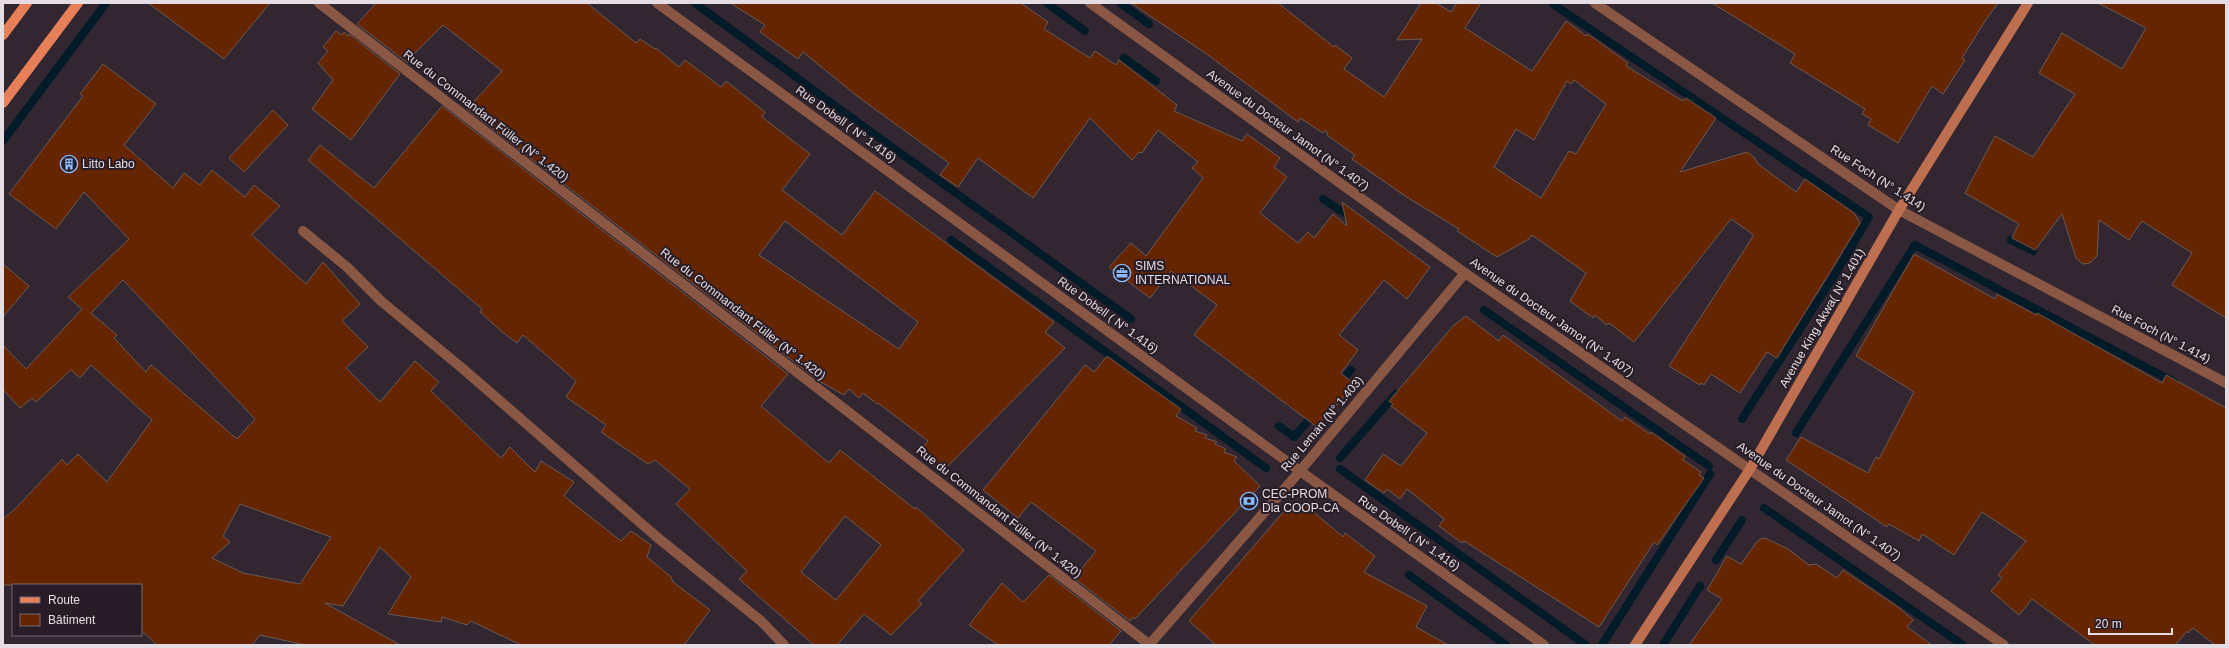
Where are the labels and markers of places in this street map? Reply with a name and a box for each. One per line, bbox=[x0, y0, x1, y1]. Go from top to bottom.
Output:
building icon: Litto Labo bbox=[59, 154, 79, 174]
place label: Litto Labo bbox=[82, 157, 135, 171]
place label: SIMS INTERNATIONAL bbox=[1135, 259, 1230, 287]
office icon: SIMS INTERNATIONAL bbox=[1112, 263, 1132, 283]
place label: CEC-PROM Dla COOP-CA bbox=[1262, 487, 1339, 515]
bank icon: CEC-PROM Dla COOP-CA bbox=[1239, 491, 1259, 511]

